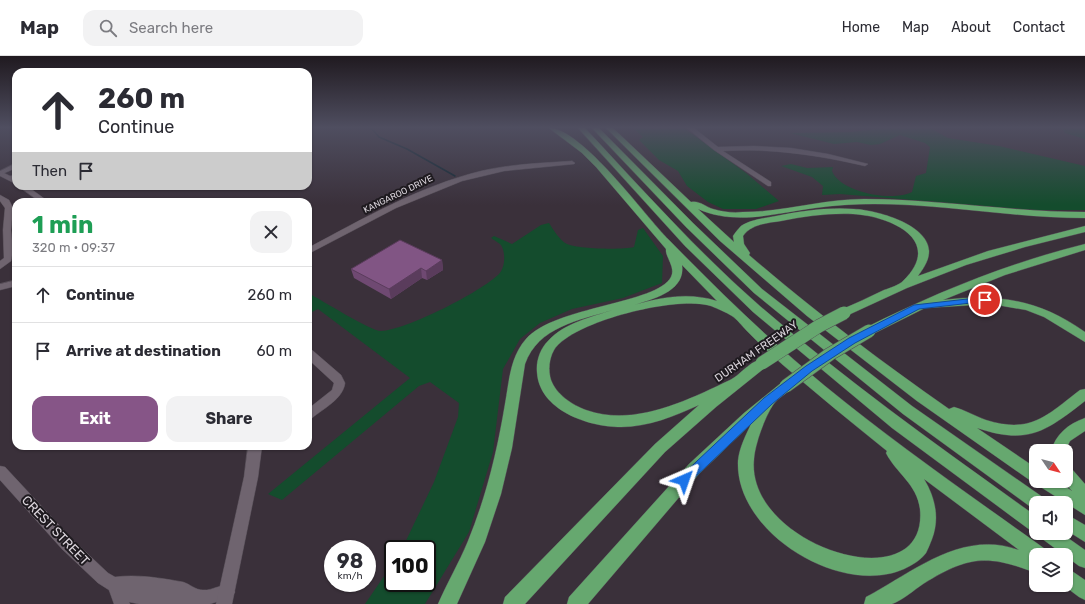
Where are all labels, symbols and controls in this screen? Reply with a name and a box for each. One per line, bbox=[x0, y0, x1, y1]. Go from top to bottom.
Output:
search box bbox=[83, 10, 363, 46]
text: Map bbox=[20, 16, 59, 39]
icon: search bbox=[97, 17, 119, 39]
text: Search here bbox=[129, 19, 213, 37]
text: Home bbox=[842, 19, 880, 36]
text: Map bbox=[902, 19, 929, 36]
text: About bbox=[951, 19, 991, 36]
text: Contact bbox=[1013, 19, 1065, 36]
text: 260 m bbox=[98, 82, 185, 115]
icon: ahead bbox=[32, 84, 84, 136]
text: Continue bbox=[98, 116, 174, 138]
icon: arrive bbox=[75, 160, 97, 182]
text: Then bbox=[32, 162, 67, 180]
street label: KANGAROO DRIVE bbox=[362, 173, 434, 215]
text: 1 min bbox=[32, 211, 93, 239]
button: close bbox=[250, 211, 292, 253]
text: 320 m · 09:37 bbox=[32, 240, 115, 255]
pin bbox=[968, 283, 1002, 317]
icon: ahead bbox=[32, 284, 54, 306]
text: Continue bbox=[66, 286, 135, 304]
text: 260 m bbox=[248, 286, 292, 304]
icon: arrive bbox=[974, 289, 996, 311]
street label: DURHAM FREEWAY bbox=[712, 318, 800, 385]
icon: arrive bbox=[32, 340, 54, 362]
text: Arrive at destination bbox=[66, 342, 221, 360]
text: 60 m bbox=[256, 342, 292, 360]
button: Exit bbox=[32, 396, 158, 442]
button: Share bbox=[166, 396, 292, 442]
north arrow bbox=[1029, 444, 1073, 488]
map controls bbox=[1029, 444, 1073, 592]
position arrow bbox=[663, 459, 705, 501]
street label: CREST STREET bbox=[19, 493, 93, 569]
button: sound bbox=[1029, 496, 1073, 540]
speed limit sign: 100 bbox=[384, 540, 436, 592]
button: layers bbox=[1029, 548, 1073, 592]
text: 98 bbox=[337, 549, 363, 573]
text: km/h bbox=[338, 570, 362, 582]

